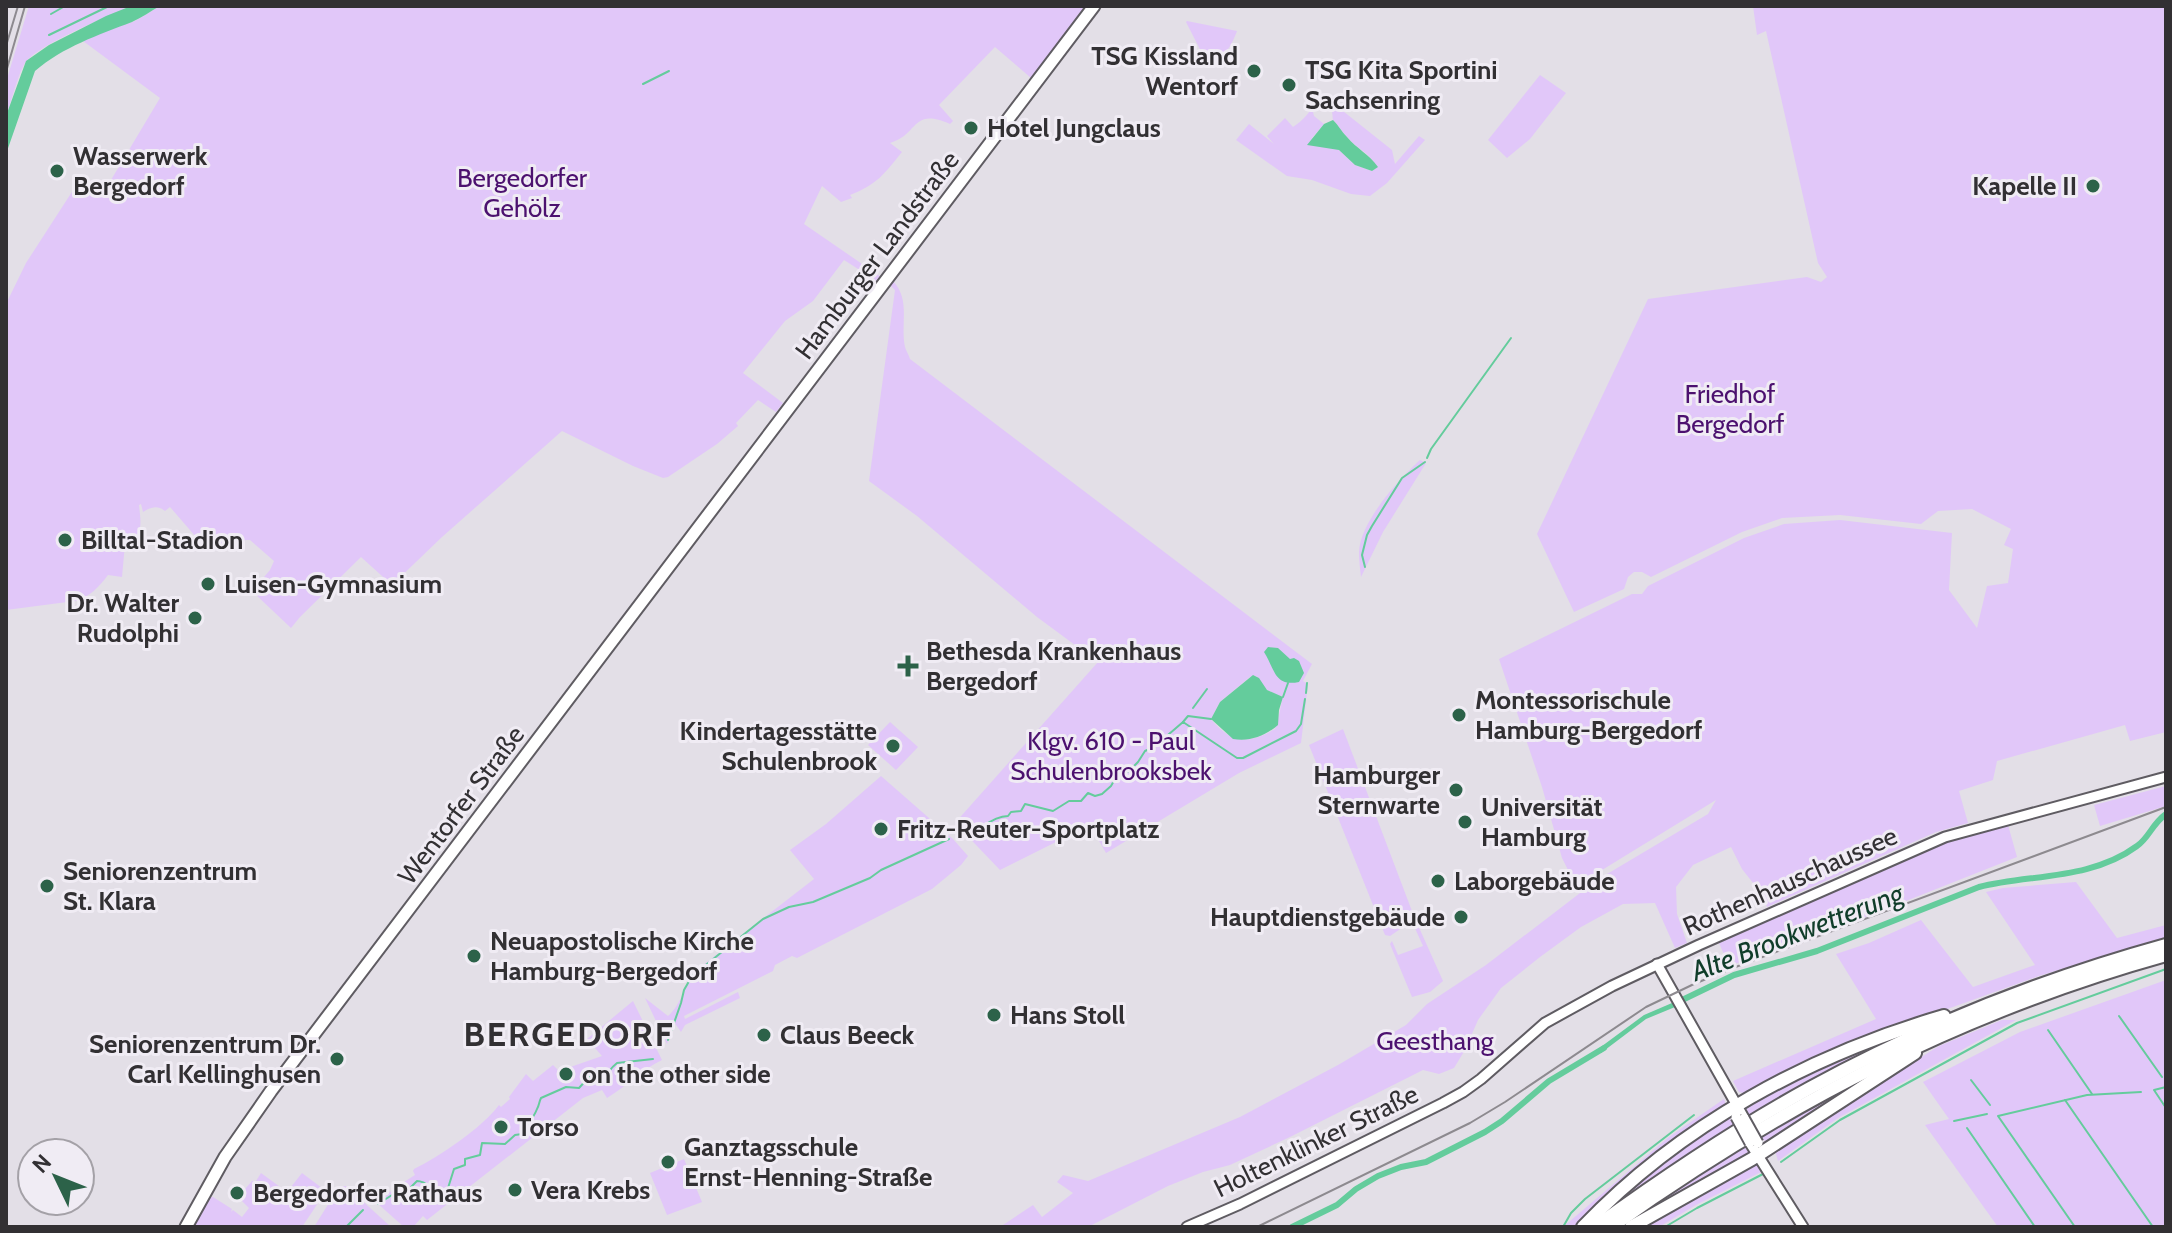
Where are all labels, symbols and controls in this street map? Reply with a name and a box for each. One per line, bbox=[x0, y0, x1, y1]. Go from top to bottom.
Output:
place label: TSG Kissland Wentorf bbox=[1091, 40, 1238, 102]
place label: TSG Kita Sportini Sachsenring bbox=[1305, 54, 1498, 116]
marker: TSG Kissland Wentorf bbox=[1245, 62, 1263, 80]
marker: TSG Kita Sportini Sachsenring bbox=[1280, 76, 1298, 94]
place label: Hotel Jungclaus bbox=[987, 112, 1161, 144]
marker: Hotel Jungclaus bbox=[962, 119, 980, 137]
place label: Wasserwerk Bergedorf bbox=[73, 140, 208, 202]
street label: Hamburger Landstraße bbox=[788, 145, 966, 365]
marker: Wasserwerk Bergedorf bbox=[48, 162, 66, 180]
park label: Bergedorfer Gehölz bbox=[457, 162, 588, 224]
place label: Kapelle II bbox=[1972, 170, 2077, 202]
marker: Kapelle II bbox=[2084, 177, 2102, 195]
park label: Friedhof Bergedorf bbox=[1676, 378, 1785, 440]
place label: Billtal-Stadion bbox=[81, 524, 243, 556]
marker: Billtal-Stadion bbox=[56, 531, 74, 549]
place label: Luisen-Gymnasium bbox=[224, 568, 442, 600]
marker: Luisen-Gymnasium bbox=[199, 575, 217, 593]
place label: Dr. Walter Rudolphi bbox=[66, 587, 179, 649]
marker: Dr. Walter Rudolphi bbox=[186, 609, 204, 627]
place label: Bethesda Krankenhaus Bergedorf bbox=[926, 635, 1181, 697]
marker: Bethesda Krankenhaus Bergedorf bbox=[897, 655, 919, 677]
place label: Montessorischule Hamburg-Bergedorf bbox=[1475, 684, 1703, 746]
marker: Montessorischule Hamburg-Bergedorf bbox=[1450, 706, 1468, 724]
place label: Kindertagesstätte Schulenbrook bbox=[679, 715, 877, 777]
street label: Wentorfer Straße bbox=[391, 719, 531, 891]
park label: Klgv. 610 - Paul Schulenbrooksbek bbox=[1010, 725, 1212, 787]
marker: Kindertagesstätte Schulenbrook bbox=[884, 737, 902, 755]
place label: Hamburger Sternwarte bbox=[1313, 759, 1440, 821]
marker: Hamburger Sternwarte bbox=[1447, 781, 1465, 799]
place label: Universität Hamburg bbox=[1481, 791, 1602, 853]
place label: Fritz-Reuter-Sportplatz bbox=[897, 813, 1159, 845]
marker: Universität Hamburg bbox=[1456, 813, 1474, 831]
street label: Rothenhauschaussee bbox=[1678, 819, 1902, 943]
marker: Fritz-Reuter-Sportplatz bbox=[872, 820, 890, 838]
place label: Seniorenzentrum St. Klara bbox=[63, 855, 257, 917]
place label: Laborgebäude bbox=[1454, 865, 1615, 897]
marker: Laborgebäude bbox=[1429, 872, 1447, 890]
water label: Alte Brookwetterung bbox=[1684, 875, 1909, 989]
marker: Seniorenzentrum St. Klara bbox=[38, 877, 56, 895]
place label: Hauptdienstgebäude bbox=[1210, 901, 1445, 933]
marker: Hauptdienstgebäude bbox=[1452, 908, 1470, 926]
place label: Neuapostolische Kirche Hamburg-Bergedorf bbox=[490, 925, 754, 987]
marker: Neuapostolische Kirche Hamburg-Bergedorf bbox=[465, 947, 483, 965]
place label: Hans Stoll bbox=[1010, 999, 1125, 1031]
marker: Hans Stoll bbox=[985, 1006, 1003, 1024]
district label: BERGEDORF bbox=[463, 1013, 675, 1055]
place label: Claus Beeck bbox=[780, 1019, 915, 1051]
park label: Geesthang bbox=[1376, 1025, 1495, 1057]
marker: Claus Beeck bbox=[755, 1026, 773, 1044]
place label: Seniorenzentrum Dr. Carl Kellinghusen bbox=[89, 1028, 321, 1090]
marker: Seniorenzentrum Dr. Carl Kellinghusen bbox=[328, 1050, 346, 1068]
place label: on the other side bbox=[582, 1058, 771, 1090]
marker: on the other side bbox=[557, 1065, 575, 1083]
street label: Holtenklinker Straße bbox=[1209, 1078, 1423, 1204]
place label: Torso bbox=[517, 1111, 579, 1143]
marker: Torso bbox=[492, 1118, 510, 1136]
place label: Ganztagsschule Ernst-Henning-Straße bbox=[684, 1131, 932, 1193]
north arrow bbox=[16, 1137, 96, 1217]
text: N bbox=[27, 1149, 57, 1179]
marker: Ganztagsschule Ernst-Henning-Straße bbox=[659, 1153, 677, 1171]
place label: Vera Krebs bbox=[531, 1174, 650, 1206]
place label: Bergedorfer Rathaus bbox=[253, 1177, 483, 1209]
marker: Vera Krebs bbox=[506, 1181, 524, 1199]
marker: Bergedorfer Rathaus bbox=[228, 1184, 246, 1202]

